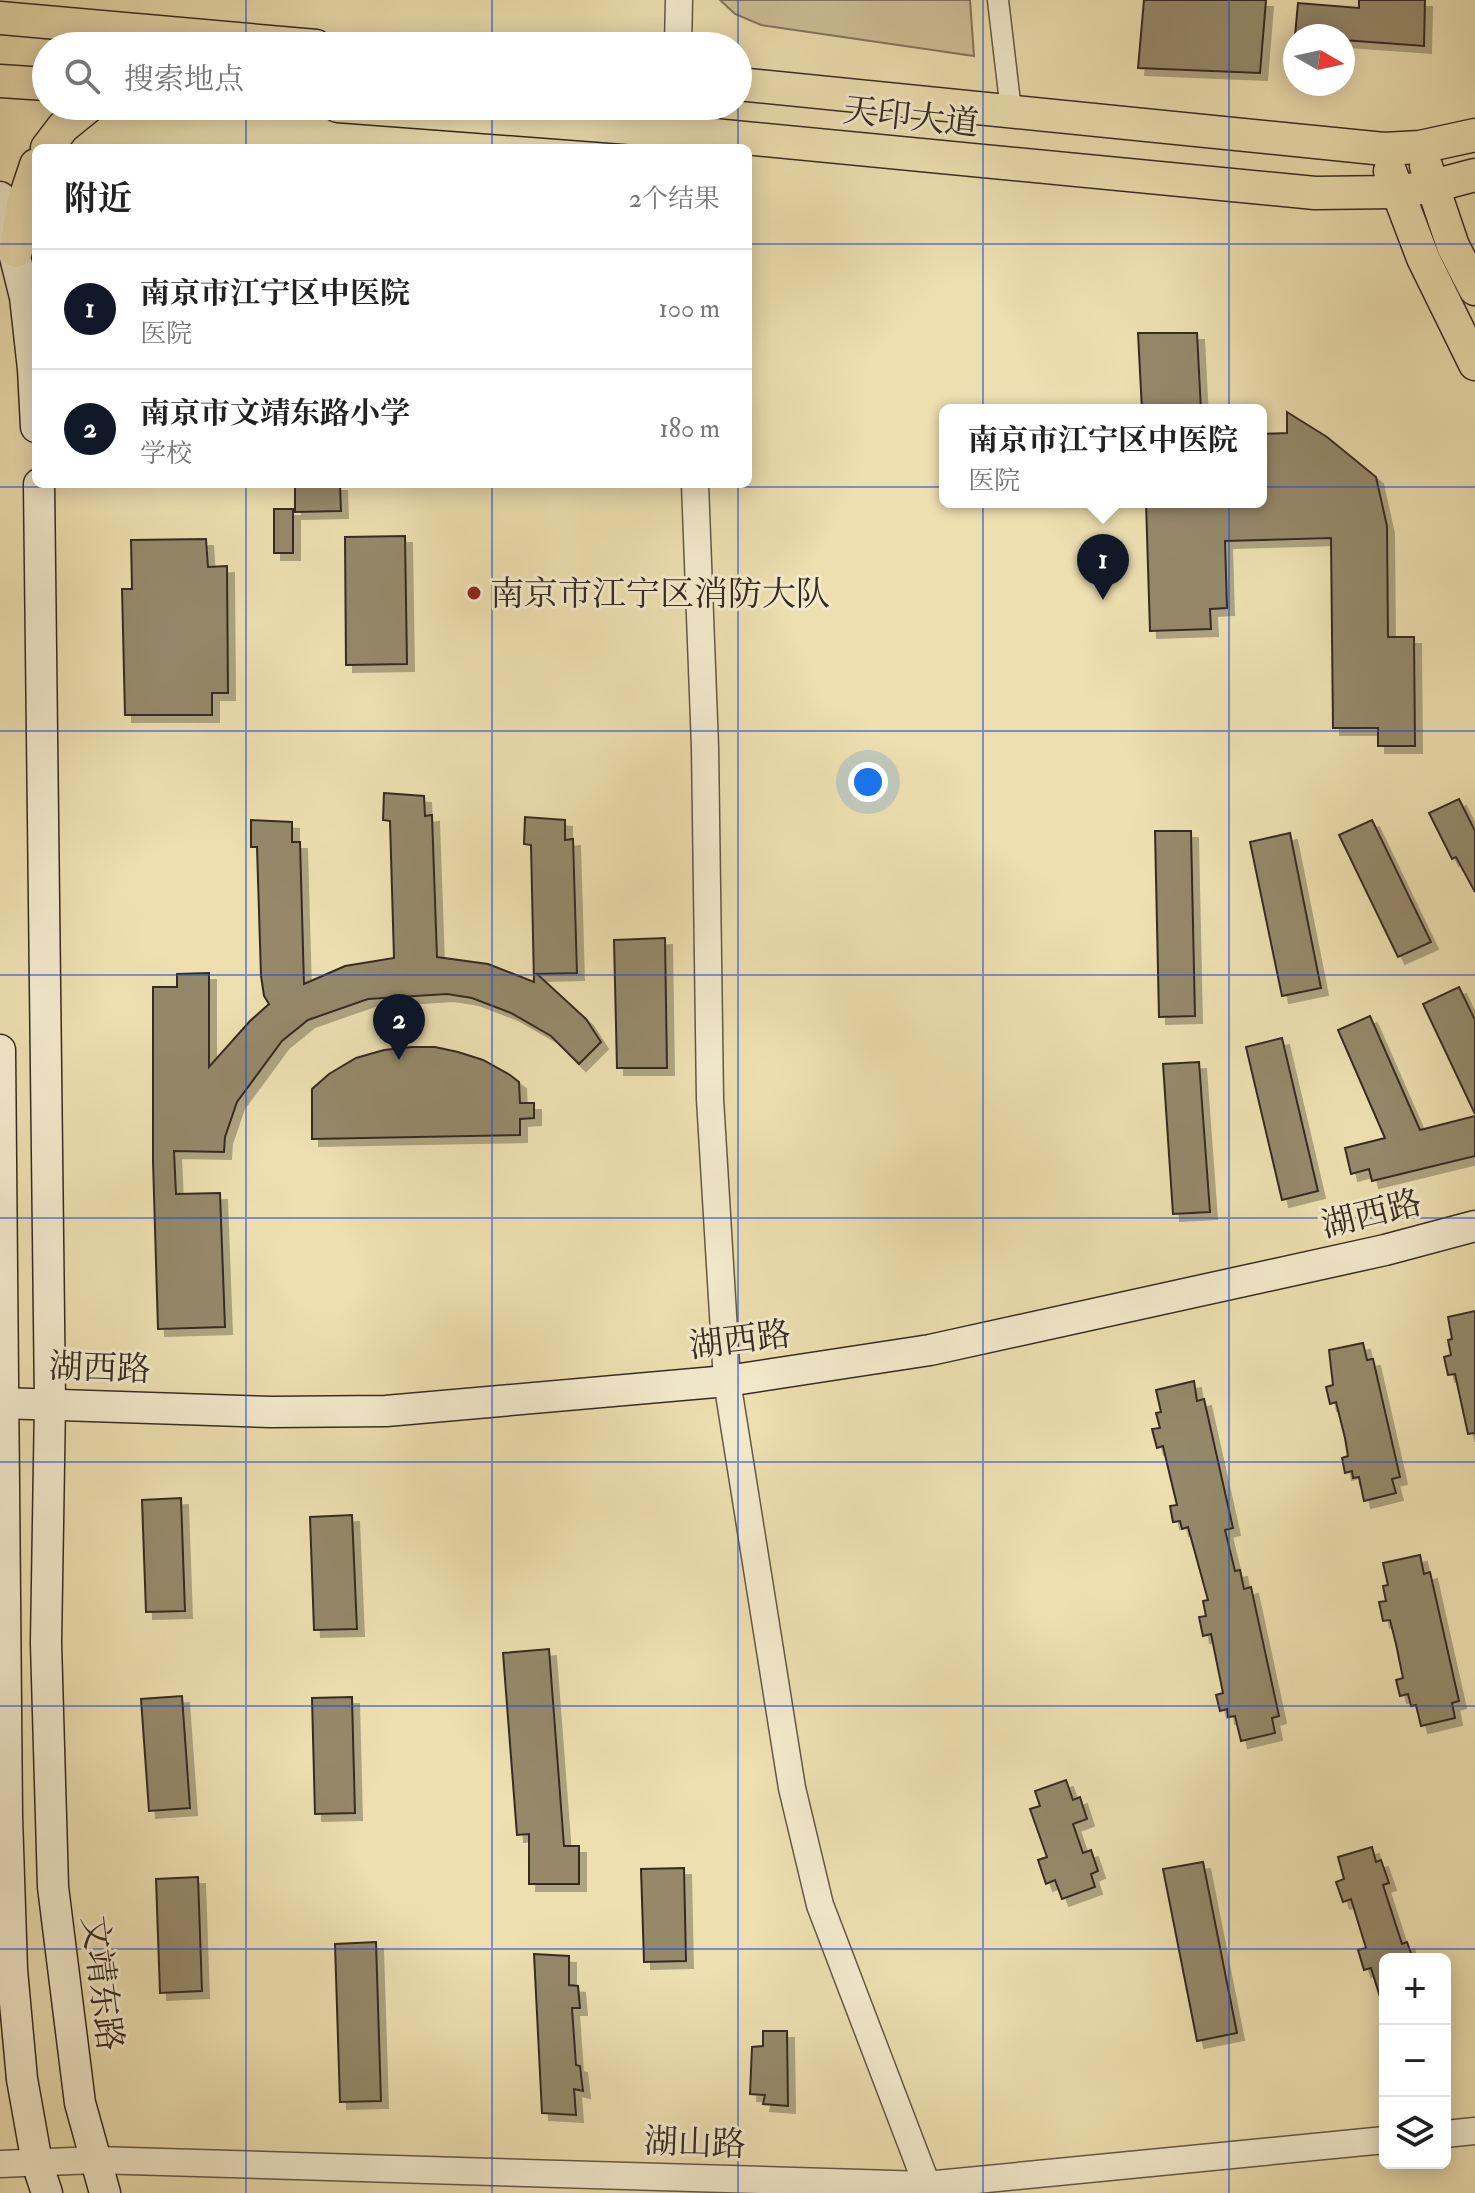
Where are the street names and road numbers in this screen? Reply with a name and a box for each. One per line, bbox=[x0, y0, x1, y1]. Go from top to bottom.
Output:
street label: 天印大道 bbox=[841, 89, 981, 146]
street label: 湖西路 bbox=[1317, 1181, 1426, 1248]
street label: 湖西路 bbox=[687, 1313, 793, 1368]
street label: 湖西路 bbox=[48, 1345, 152, 1392]
street label: 文靖东路 bbox=[72, 1913, 131, 2053]
street label: 湖山路 bbox=[643, 2120, 747, 2167]

